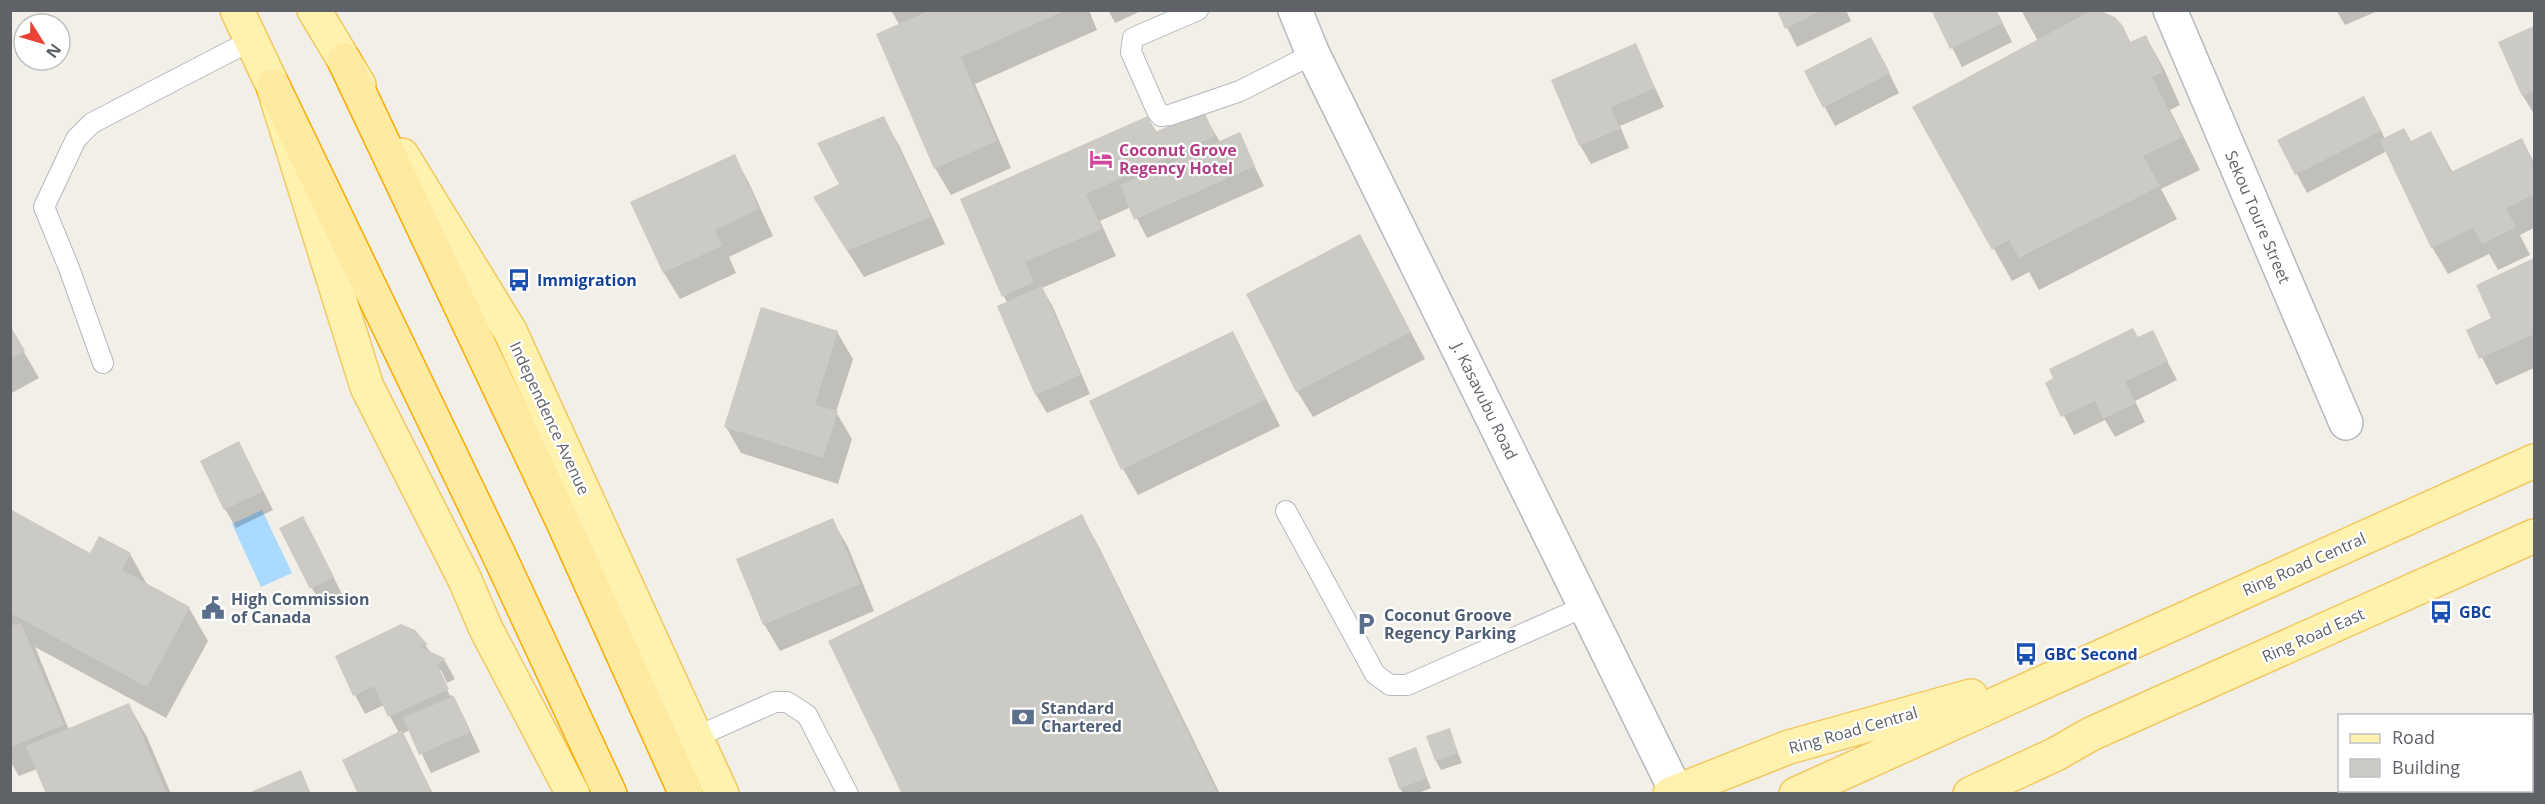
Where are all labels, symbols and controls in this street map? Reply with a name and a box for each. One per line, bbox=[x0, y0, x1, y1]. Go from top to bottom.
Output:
north arrow bbox=[12, 12, 72, 72]
text: N bbox=[41, 39, 67, 63]
place label: Coconut Grove Regency Hotel bbox=[1119, 139, 1237, 179]
hotel icon: Coconut Grove Regency Hotel bbox=[1088, 146, 1114, 172]
street label: Sekou Toure Street bbox=[2220, 147, 2296, 287]
bus stop icon: Immigration bbox=[506, 267, 532, 293]
place label: Immigration bbox=[537, 269, 637, 291]
street label: J. Kasavubu Road bbox=[1446, 337, 1523, 463]
street label: Independence Avenue bbox=[505, 338, 595, 498]
street label: Ring Road Central bbox=[2239, 527, 2369, 601]
place label: High Commission of Canada bbox=[231, 588, 369, 628]
public building icon: High Commission of Canada bbox=[200, 595, 226, 621]
bus stop icon: GBC bbox=[2428, 599, 2454, 625]
place label: GBC bbox=[2459, 601, 2492, 623]
street label: Ring Road East bbox=[2258, 602, 2368, 667]
place label: Coconut Groove Regency Parking bbox=[1384, 604, 1516, 644]
parking icon: Coconut Groove Regency Parking bbox=[1353, 611, 1379, 637]
bus stop icon: GBC Second bbox=[2013, 641, 2039, 667]
place label: GBC Second bbox=[2044, 643, 2138, 665]
place label: Standard Chartered bbox=[1041, 697, 1122, 737]
street label: Ring Road Central bbox=[1786, 701, 1920, 759]
bank icon: Standard Chartered bbox=[1010, 704, 1036, 730]
legend bbox=[2338, 714, 2533, 792]
text: Road bbox=[2392, 725, 2435, 749]
text: Building bbox=[2392, 755, 2460, 779]

